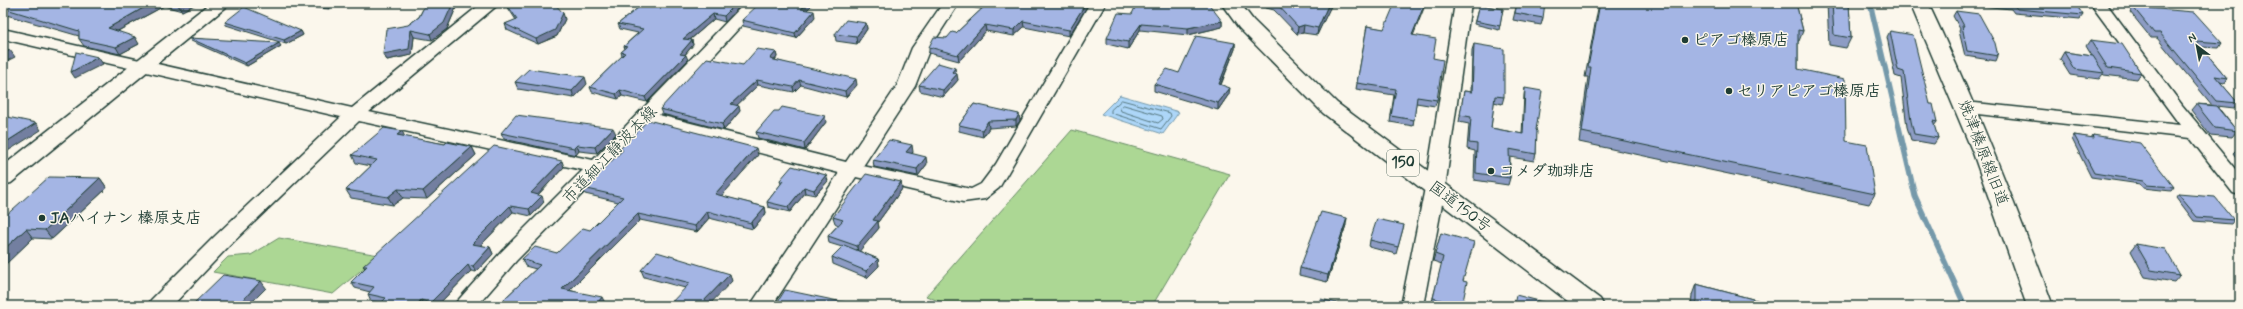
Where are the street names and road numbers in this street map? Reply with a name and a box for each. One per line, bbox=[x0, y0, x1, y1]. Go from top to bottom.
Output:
street label: 焼津榛原線旧道 bbox=[1953, 97, 2013, 209]
street label: 市道細江静波本線 bbox=[558, 102, 662, 208]
road number: 150 bbox=[1387, 150, 1419, 176]
street label: 国道150号 bbox=[1424, 177, 1496, 237]

